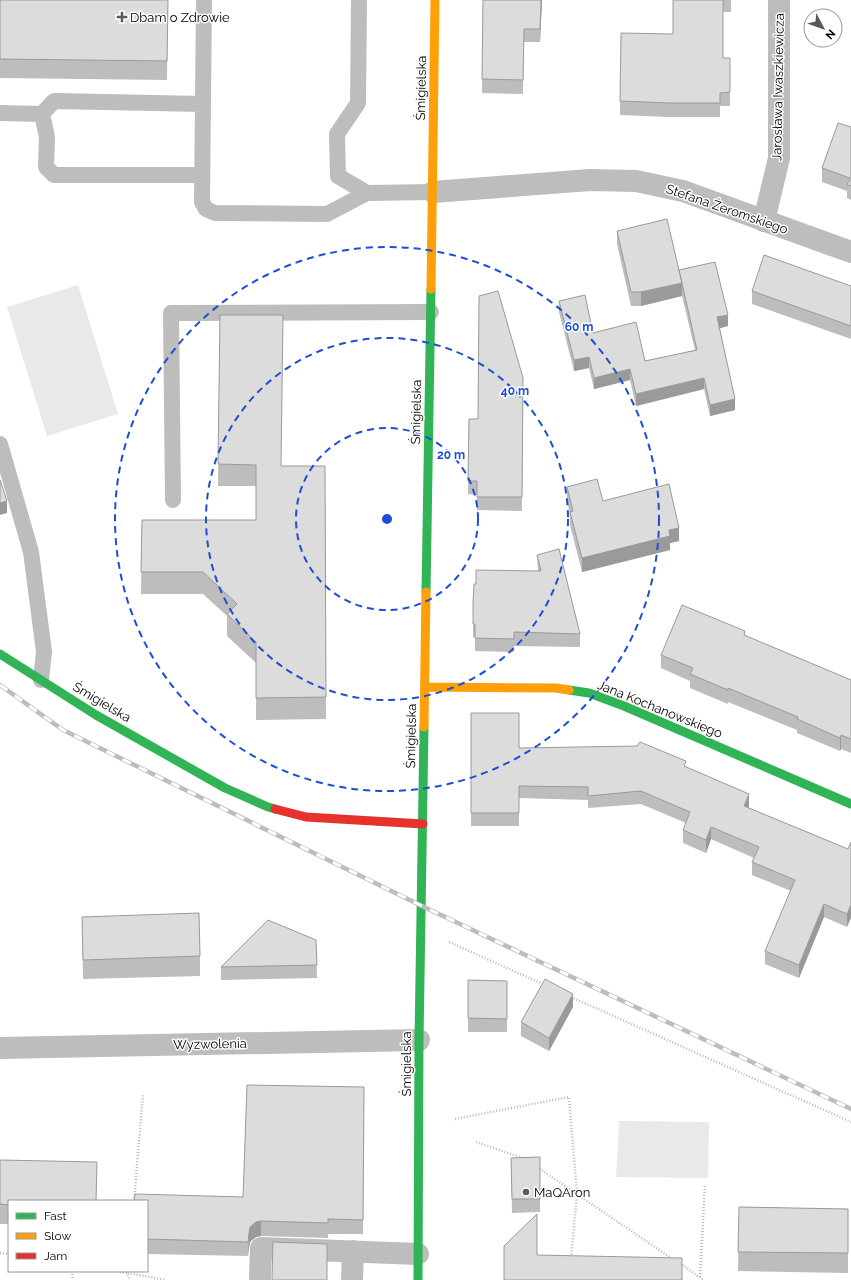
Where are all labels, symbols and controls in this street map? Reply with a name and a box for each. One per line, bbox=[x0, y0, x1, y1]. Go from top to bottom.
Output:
north arrow bbox=[803, 8, 843, 48]
place label: Dbam o Zdrowie bbox=[130, 10, 230, 25]
marker: Dbam o Zdrowie bbox=[117, 12, 127, 22]
street label: Jarosława Iwaszkiewicza bbox=[769, 13, 787, 161]
text: N bbox=[823, 27, 838, 42]
street label: Śmigielska bbox=[412, 55, 429, 121]
street label: Stefana Żeromskiego bbox=[664, 180, 790, 237]
text: 60 m bbox=[565, 320, 593, 334]
street label: Śmigielska bbox=[407, 379, 424, 445]
text: 40 m bbox=[501, 384, 529, 398]
text: 20 m bbox=[437, 448, 465, 462]
centre of rings bbox=[380, 512, 394, 526]
street label: Jana Kochanowskiego bbox=[595, 677, 725, 741]
street label: Śmigielska bbox=[70, 678, 134, 725]
street label: Śmigielska bbox=[402, 703, 419, 769]
street label: Śmigielska bbox=[398, 1032, 414, 1096]
street label: Wyzwolenia bbox=[173, 1036, 247, 1052]
place label: MaQAron bbox=[534, 1185, 590, 1200]
marker: MaQAron bbox=[521, 1187, 531, 1197]
legend bbox=[8, 1200, 148, 1272]
text: Fast bbox=[44, 1209, 67, 1223]
text: Slow bbox=[44, 1229, 71, 1243]
text: Jam bbox=[44, 1249, 67, 1263]

